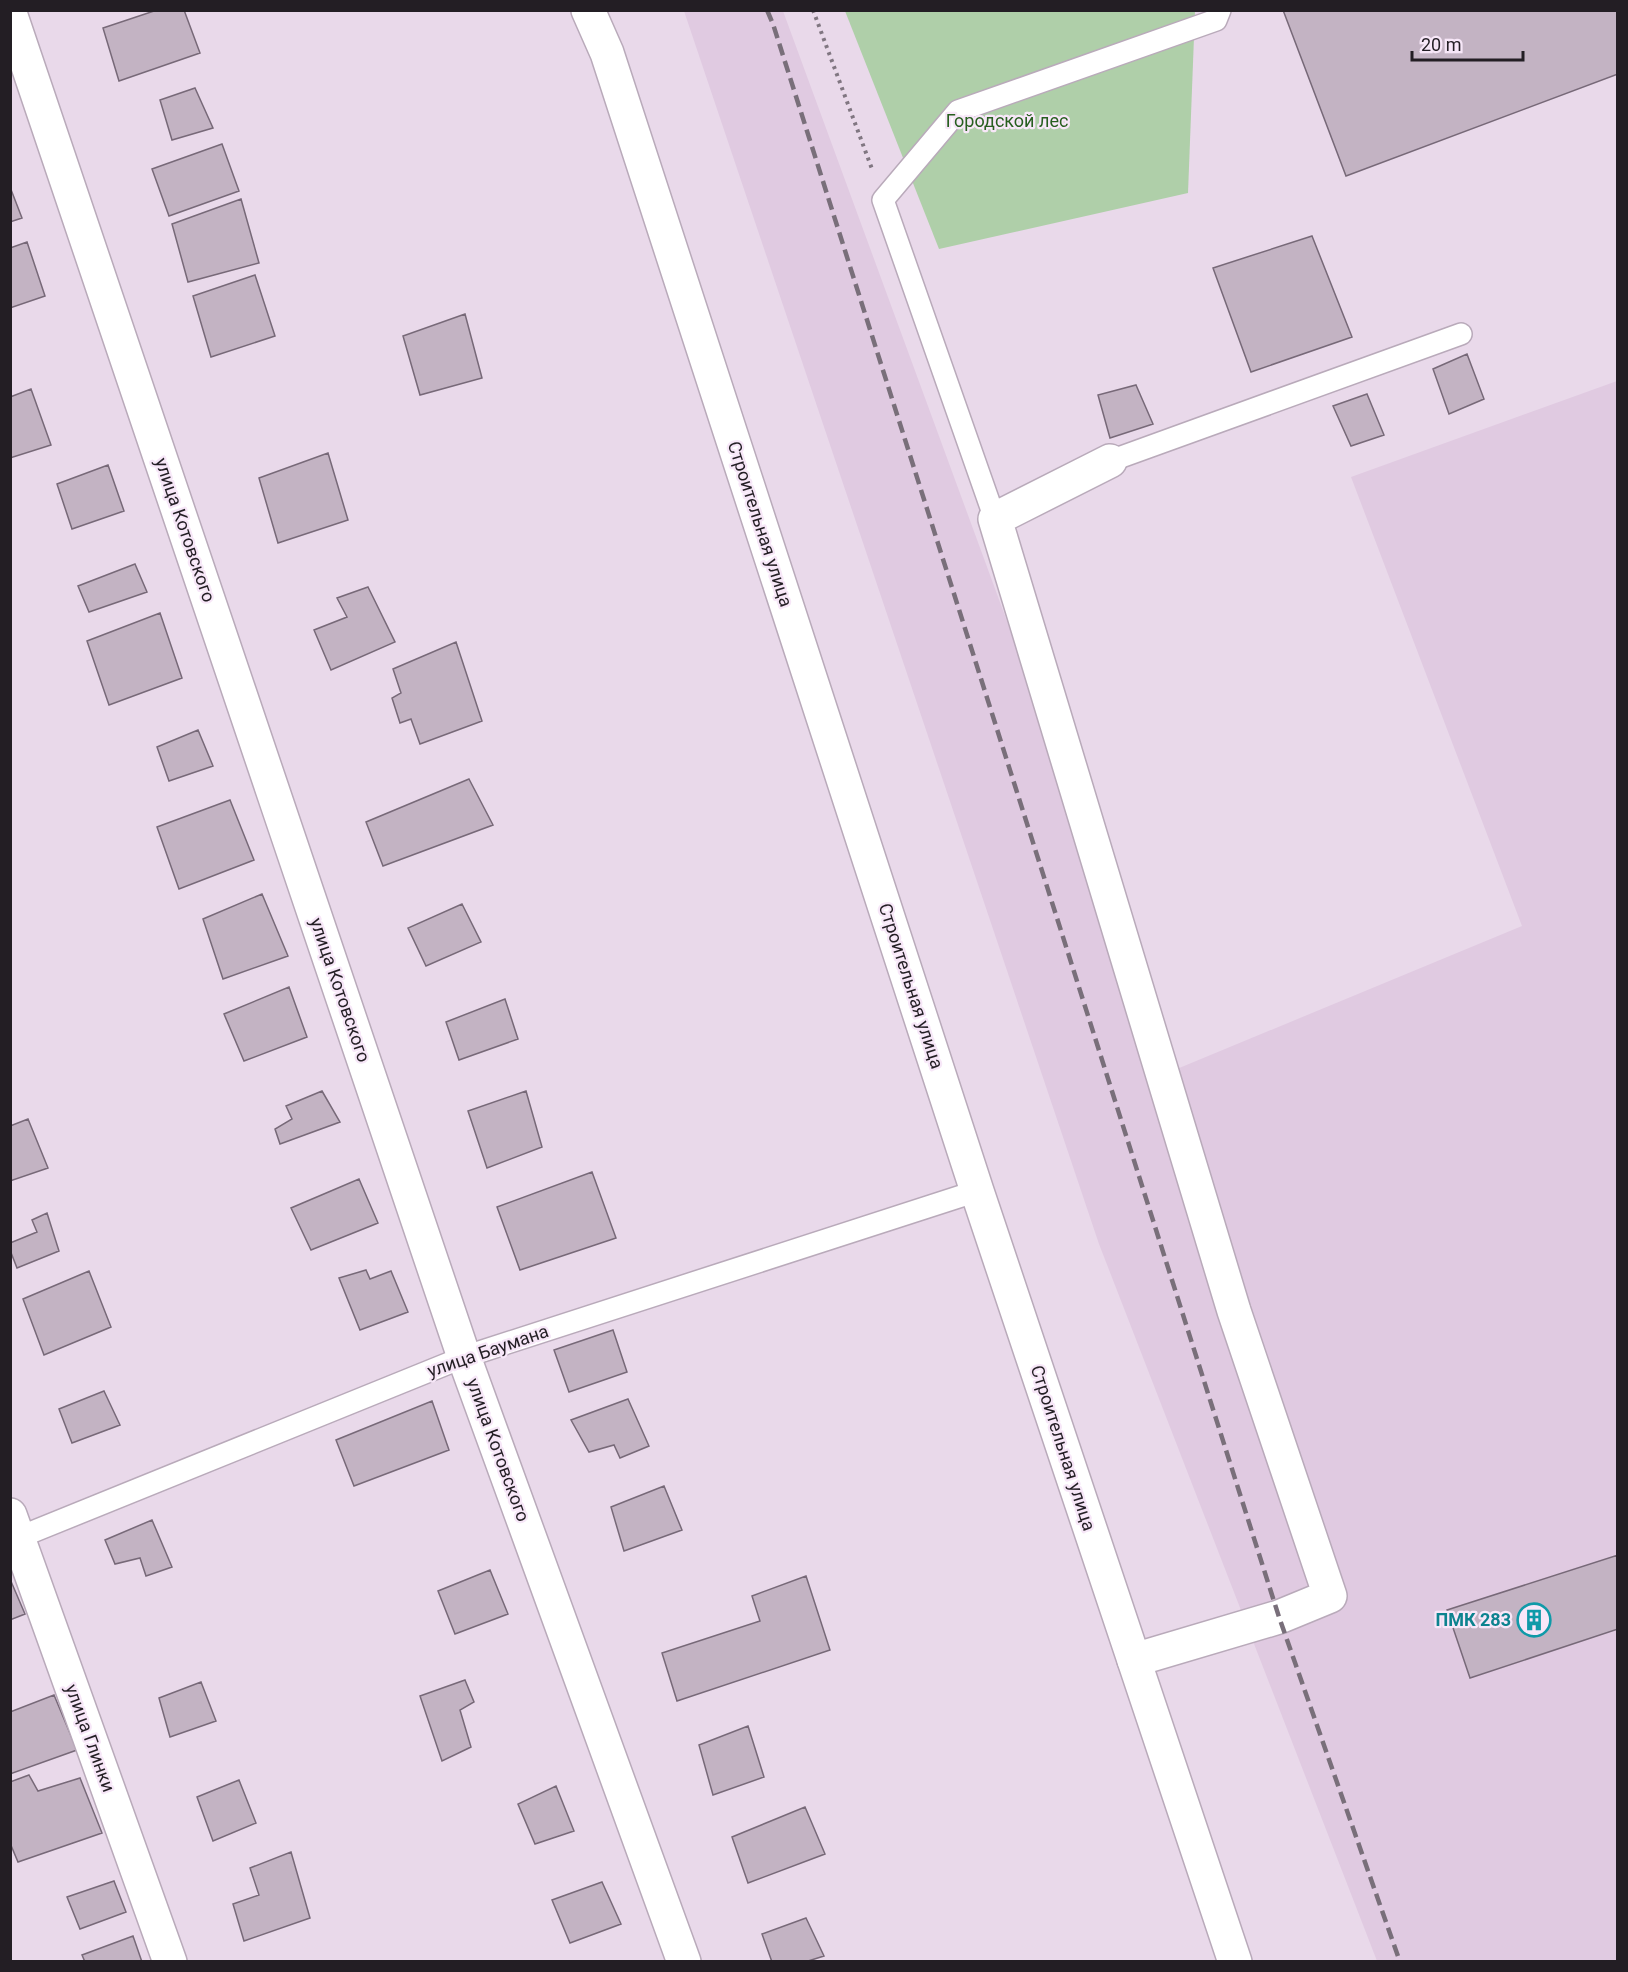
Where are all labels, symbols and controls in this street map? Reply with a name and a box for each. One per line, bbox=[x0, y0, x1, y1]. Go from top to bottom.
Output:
scale bar bbox=[1412, 24, 1523, 62]
text: 20 m bbox=[1421, 34, 1461, 55]
park label: Городской лес bbox=[946, 110, 1068, 131]
street label: Строительная улица bbox=[724, 438, 797, 609]
street label: улица Котовского bbox=[151, 455, 220, 605]
street label: Строительная улица bbox=[875, 900, 948, 1071]
street label: улица Котовского bbox=[306, 915, 375, 1065]
street label: улица Баумана bbox=[425, 1320, 551, 1381]
street label: Строительная улица bbox=[1027, 1362, 1100, 1533]
street label: улица Котовского bbox=[463, 1375, 534, 1524]
building icon: ПМК 283 bbox=[1516, 1602, 1552, 1638]
place label: ПМК 283 bbox=[1435, 1609, 1511, 1630]
street label: улица Глинки bbox=[61, 1681, 120, 1795]

